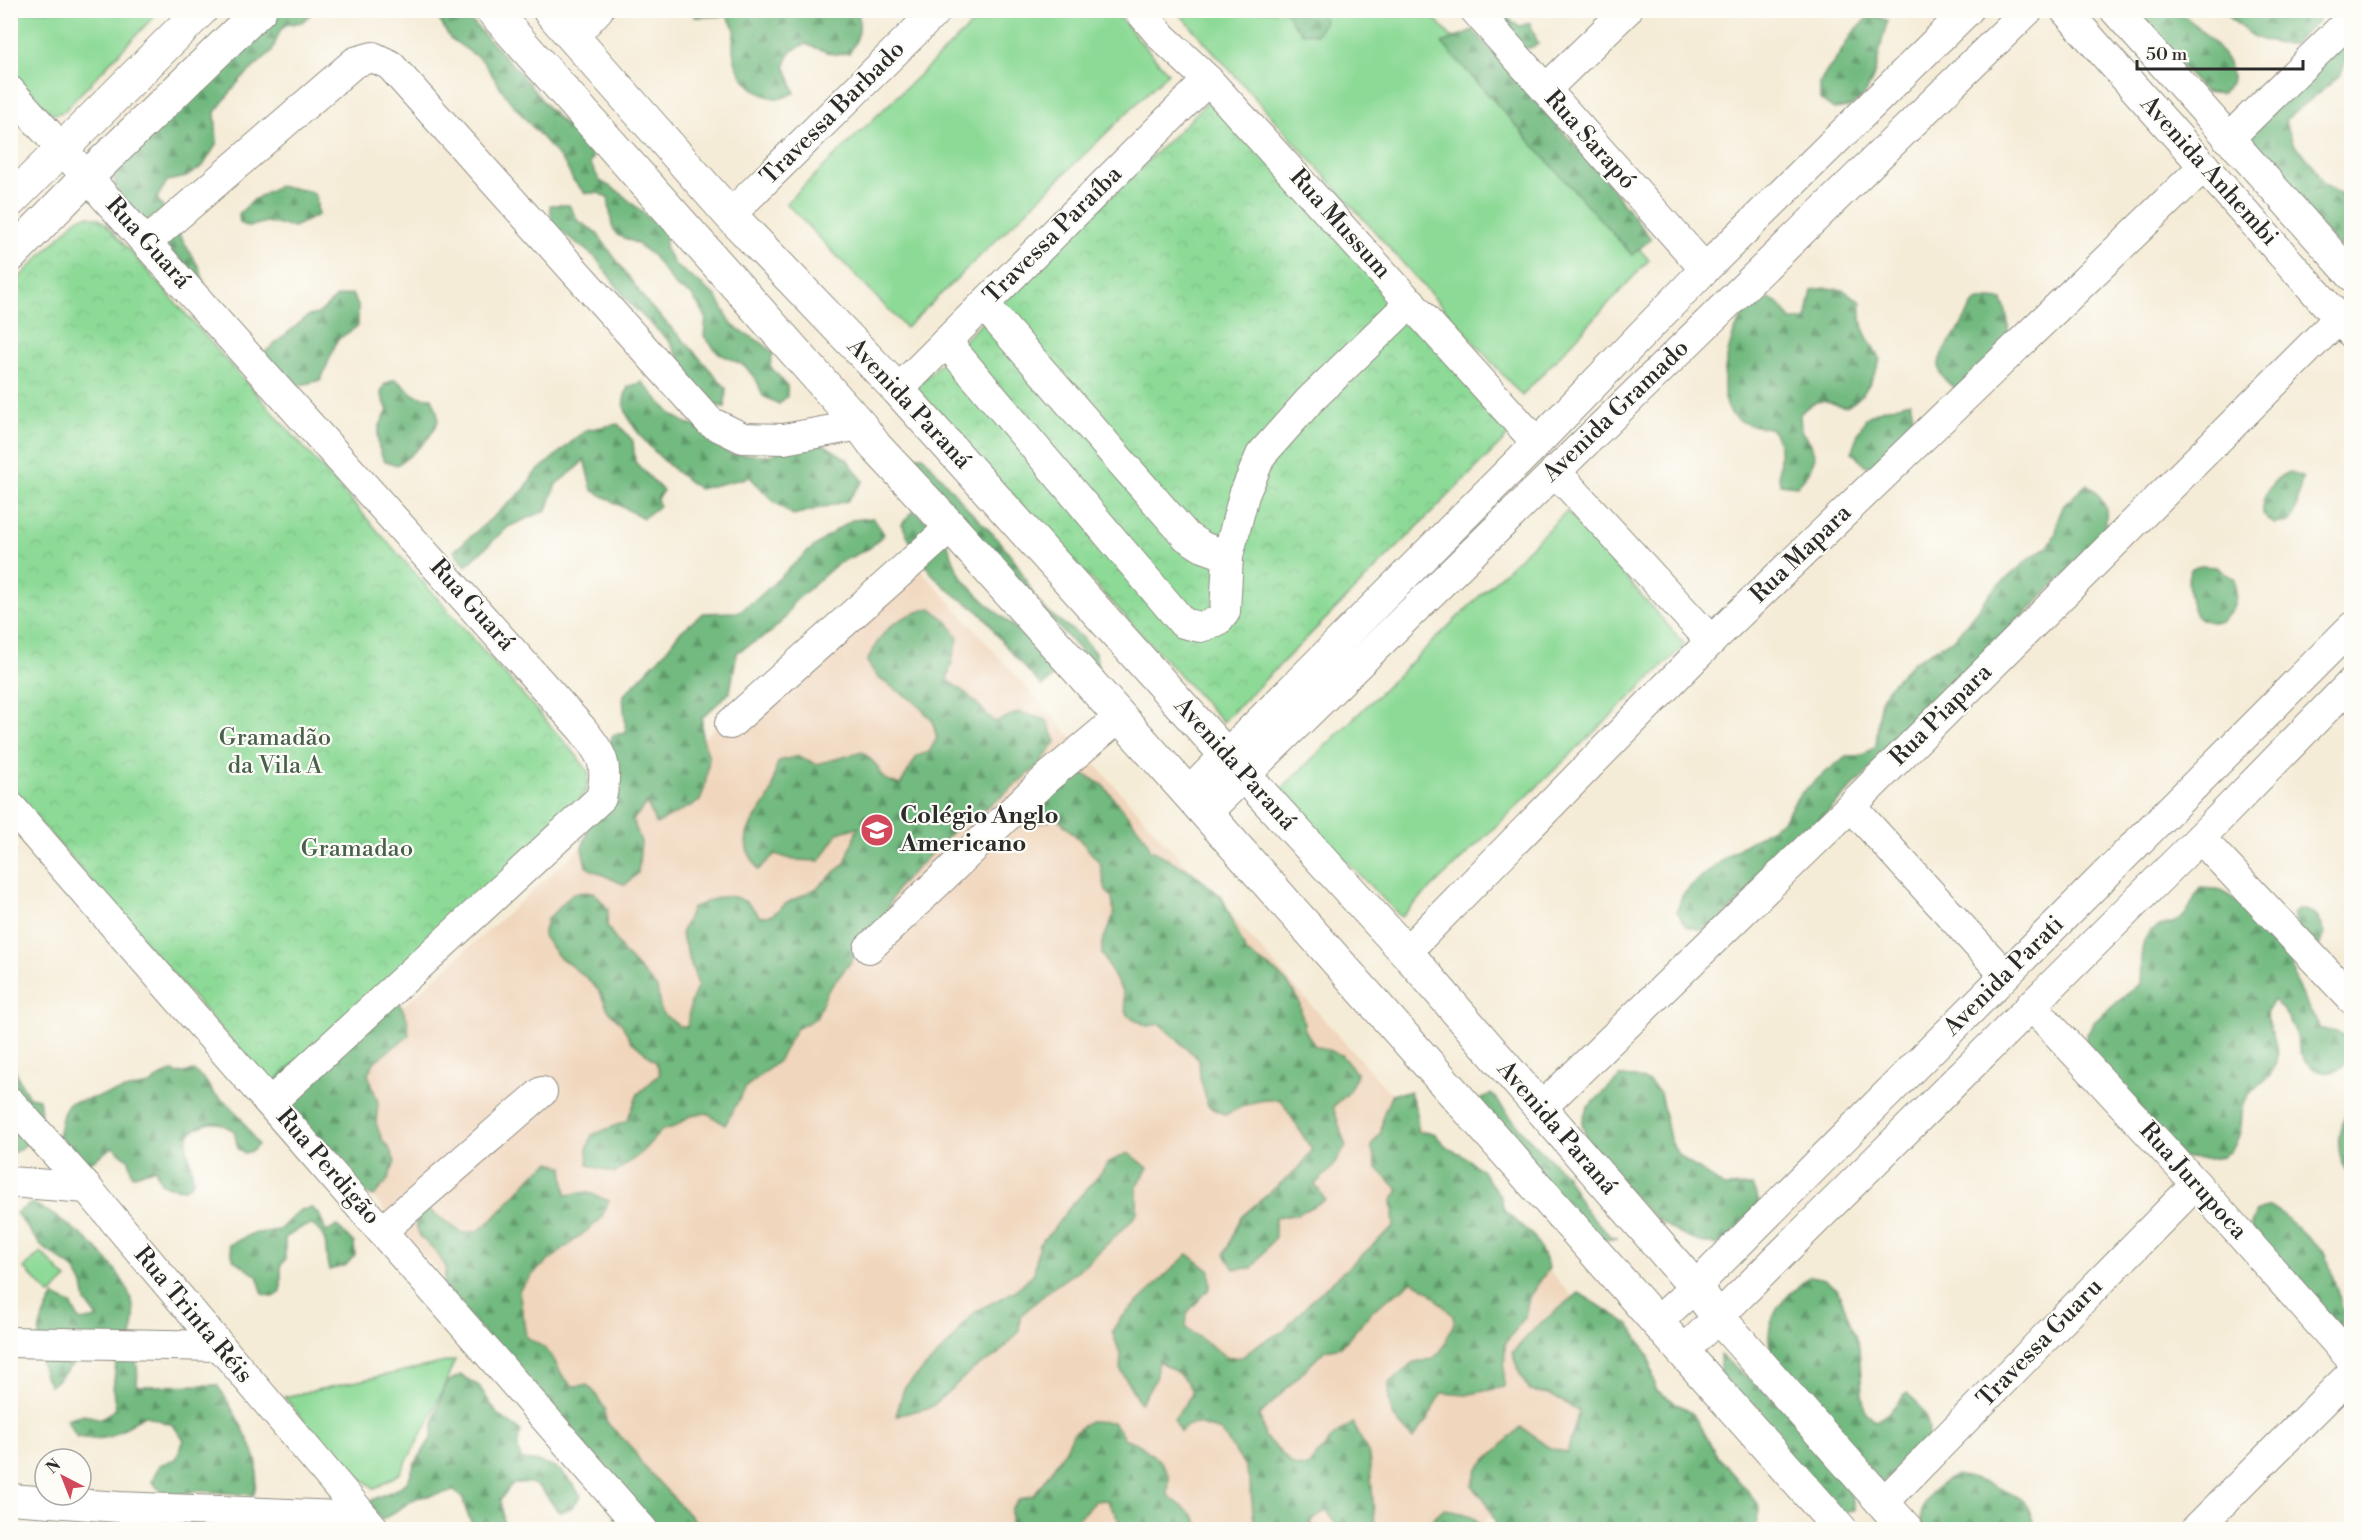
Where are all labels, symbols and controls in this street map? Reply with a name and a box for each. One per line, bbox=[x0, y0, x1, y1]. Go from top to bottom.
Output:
scale bar bbox=[2137, 33, 2304, 71]
street label: Travessa Barbado bbox=[755, 35, 911, 191]
text: 50 m bbox=[2146, 43, 2188, 66]
street label: Rua Sarapó bbox=[1538, 84, 1642, 196]
street label: Avenida Anhembi bbox=[2133, 89, 2284, 252]
street label: Travessa Paraíba bbox=[978, 159, 1129, 310]
street label: Rua Mussum bbox=[1283, 163, 1397, 285]
street label: Rua Guará bbox=[99, 191, 198, 296]
street label: Avenida Paraná bbox=[840, 332, 978, 476]
street label: Avenida Gramado bbox=[1536, 333, 1696, 489]
street label: Rua Mapara bbox=[1744, 498, 1858, 610]
street label: Rua Guará bbox=[423, 553, 522, 658]
street label: Rua Piapara bbox=[1884, 657, 1999, 772]
street label: Avenida Paraná bbox=[1167, 691, 1303, 837]
park label: Gramadão da Vila A bbox=[219, 723, 331, 781]
place label: Colégio Anglo Americano bbox=[899, 801, 1059, 859]
school or university icon: Colégio Anglo Americano bbox=[859, 812, 895, 848]
park label: Gramadao bbox=[301, 834, 413, 864]
street label: Avenida Parati bbox=[1937, 909, 2071, 1043]
street label: Avenida Paraná bbox=[1490, 1054, 1624, 1202]
street label: Rua Perdigão bbox=[269, 1103, 387, 1231]
street label: Rua Jurupoca bbox=[2132, 1116, 2254, 1247]
street label: Rua Trinta Réis bbox=[127, 1241, 259, 1389]
street label: Travessa Guaru bbox=[1971, 1272, 2109, 1414]
north arrow bbox=[33, 1447, 93, 1507]
text: N bbox=[42, 1455, 65, 1478]

